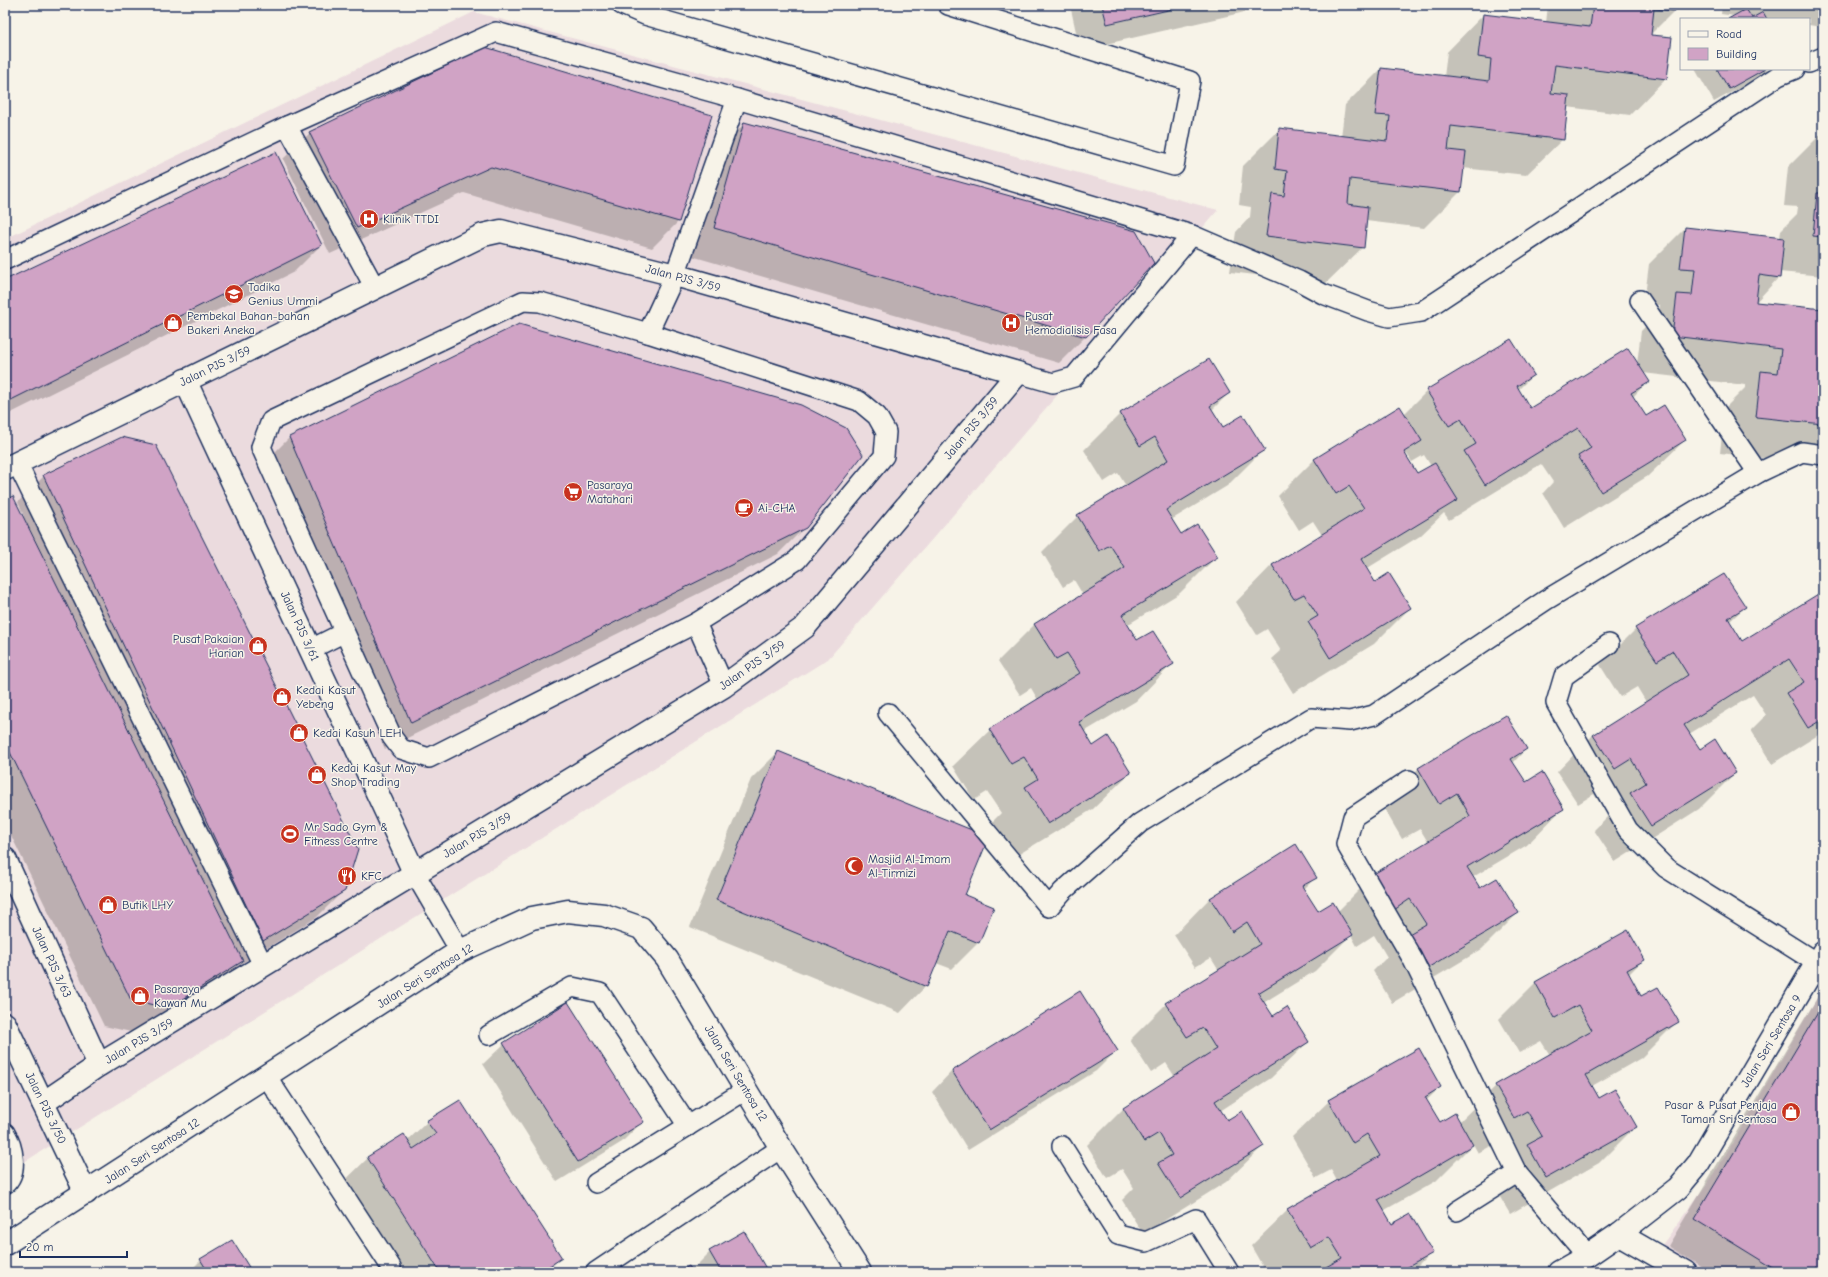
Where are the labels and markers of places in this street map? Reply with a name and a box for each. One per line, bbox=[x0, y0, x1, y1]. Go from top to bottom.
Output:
hospital icon: Klinik TTDI bbox=[358, 208, 380, 230]
place label: Klinik TTDI bbox=[383, 212, 439, 226]
place label: Tadika Genius Ummi bbox=[248, 280, 318, 308]
school or university icon: Tadika Genius Ummi bbox=[223, 283, 245, 305]
place label: Pembekal Bahan-bahan Bakeri Aneka bbox=[187, 309, 310, 337]
place label: Pusat Hemodialisis Fasa bbox=[1025, 309, 1117, 337]
shop icon: Pembekal Bahan-bahan Bakeri Aneka bbox=[162, 312, 184, 334]
hospital icon: Pusat Hemodialisis Fasa bbox=[1000, 312, 1022, 334]
place label: Pasaraya Matahari bbox=[587, 478, 633, 506]
supermarket icon: Pasaraya Matahari bbox=[562, 481, 584, 503]
cafe icon: Ai-CHA bbox=[733, 497, 755, 519]
place label: Ai-CHA bbox=[758, 501, 796, 515]
place label: Pusat Pakaian Harian bbox=[173, 632, 244, 660]
shop icon: Pusat Pakaian Harian bbox=[247, 635, 269, 657]
place label: Kedai Kasut Yebeng bbox=[296, 683, 356, 711]
shop icon: Kedai Kasut Yebeng bbox=[271, 686, 293, 708]
shop icon: Kedai Kasuh LEH bbox=[288, 722, 310, 744]
place label: Kedai Kasuh LEH bbox=[313, 726, 401, 740]
place label: Kedai Kasut May Shop Trading bbox=[331, 761, 417, 789]
shop icon: Kedai Kasut May Shop Trading bbox=[306, 764, 328, 786]
place label: Mr Sado Gym & Fitness Centre bbox=[304, 820, 388, 848]
sports icon: Mr Sado Gym & Fitness Centre bbox=[279, 823, 301, 845]
place label: Masjid Al-Imam Al-Tirmizi bbox=[868, 852, 950, 880]
mosque icon: Masjid Al-Imam Al-Tirmizi bbox=[843, 855, 865, 877]
restaurant icon: KFC bbox=[336, 865, 358, 887]
place label: KFC bbox=[361, 869, 382, 883]
shop icon: Butik LHY bbox=[97, 894, 119, 916]
place label: Butik LHY bbox=[122, 898, 174, 912]
place label: Pasaraya Kawan Mu bbox=[154, 982, 207, 1010]
shop icon: Pasaraya Kawan Mu bbox=[129, 985, 151, 1007]
place label: Pasar & Pusat Penjaja Taman Sri Sentosa bbox=[1665, 1098, 1777, 1126]
shop icon: Pasar & Pusat Penjaja Taman Sri Sentosa bbox=[1780, 1101, 1802, 1123]

